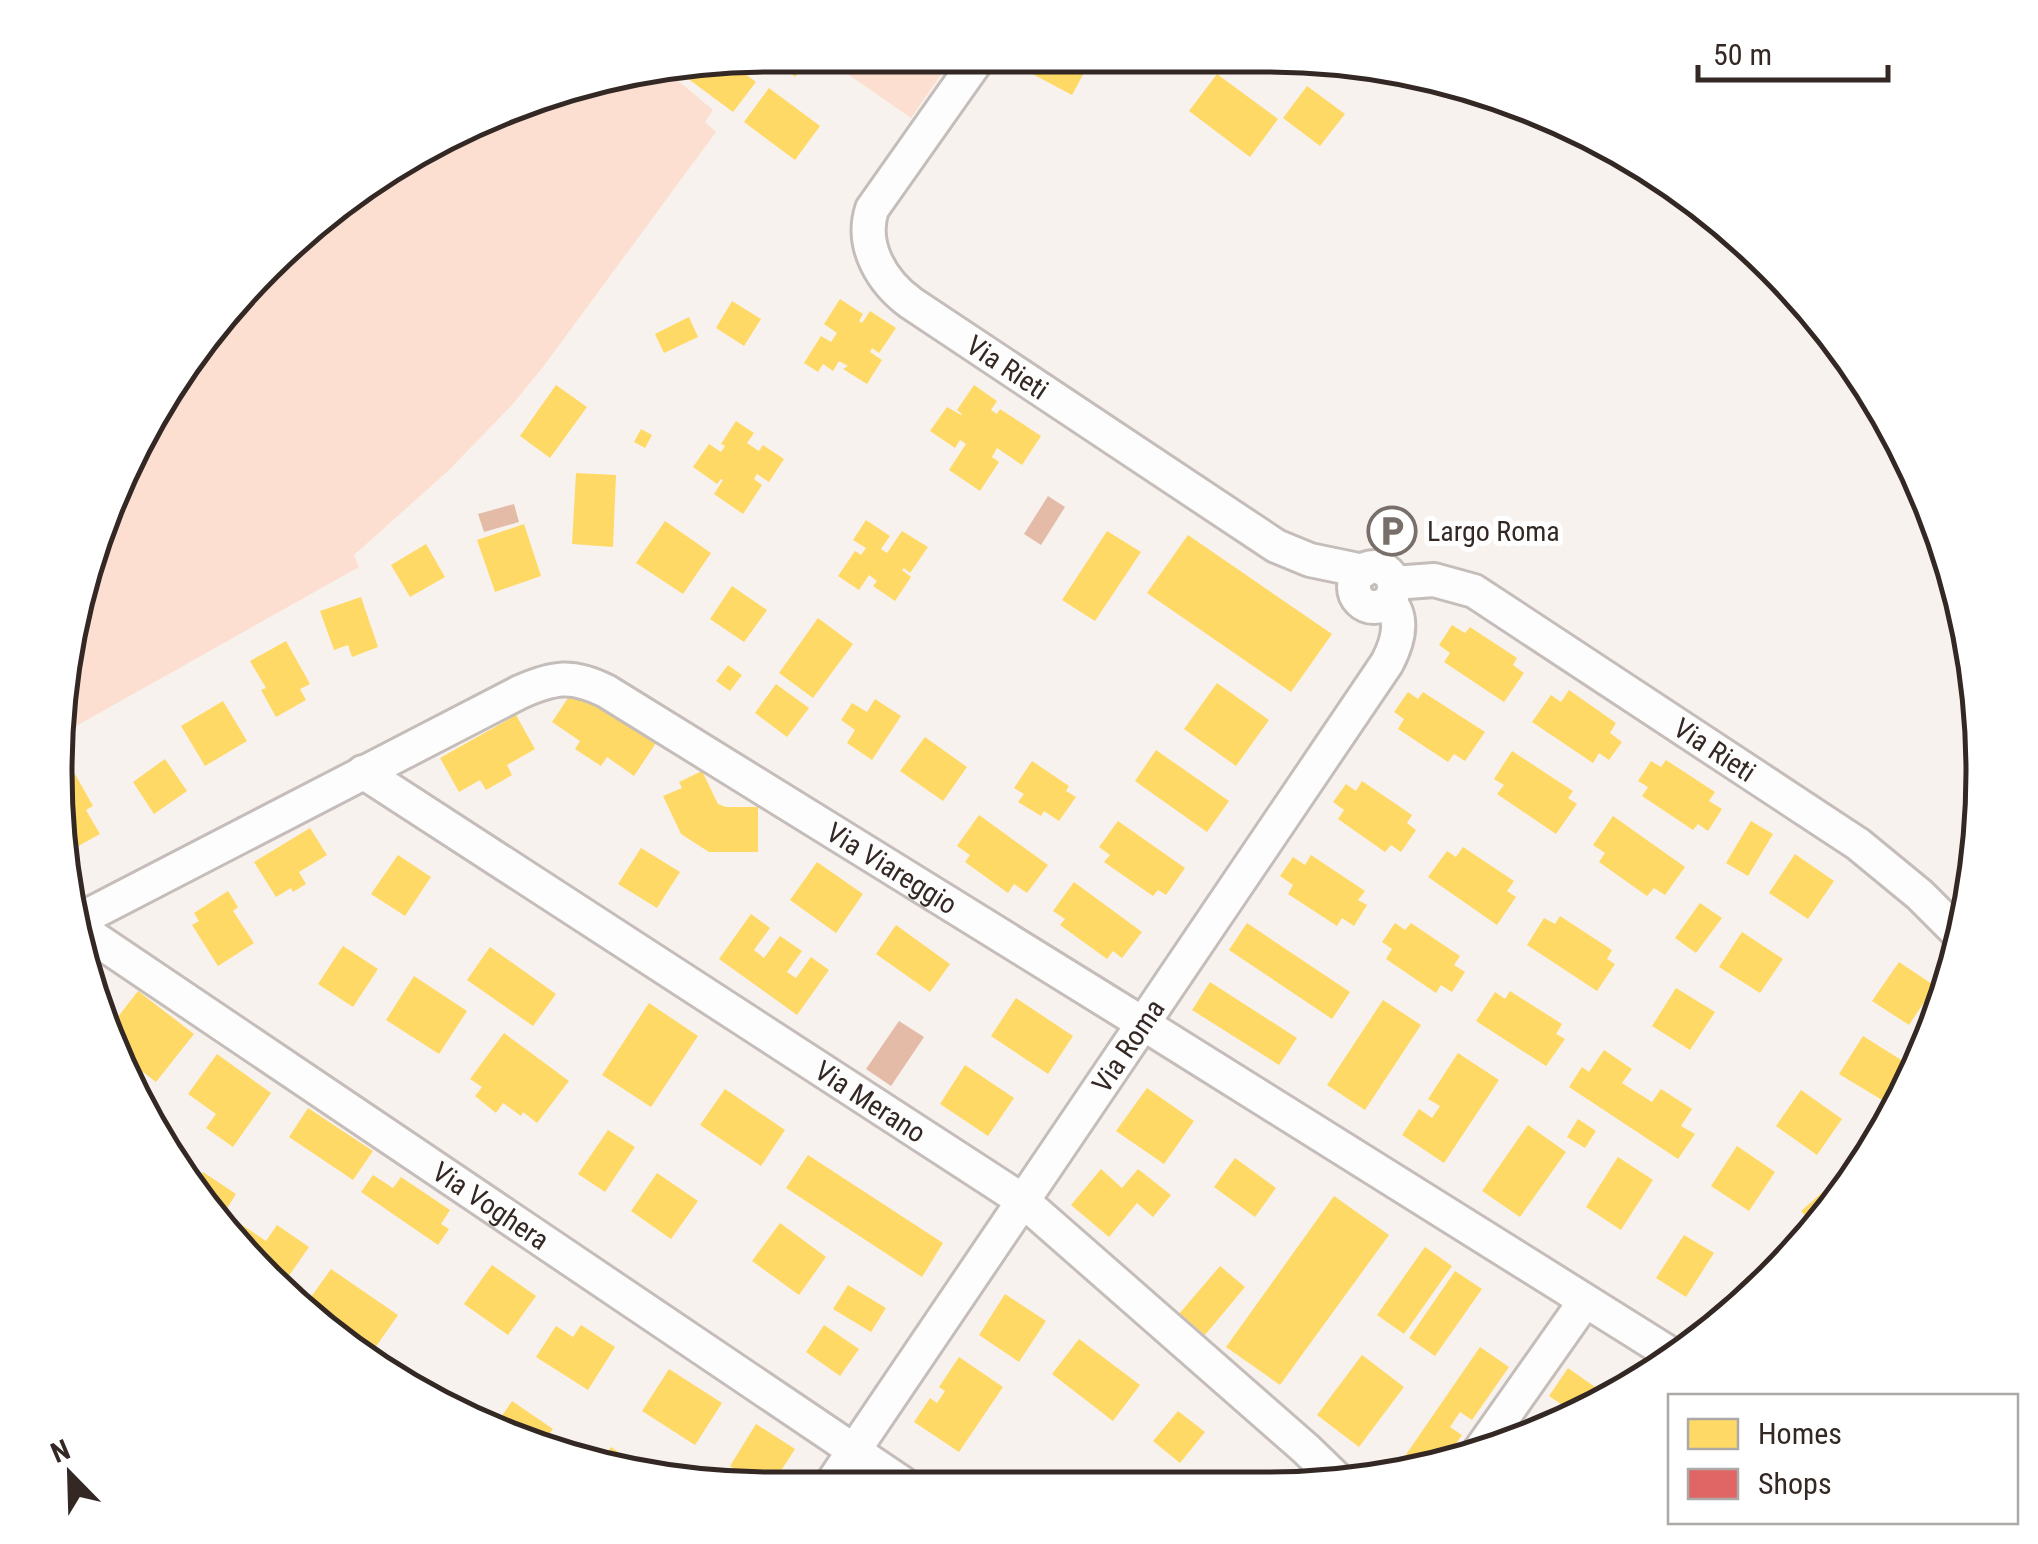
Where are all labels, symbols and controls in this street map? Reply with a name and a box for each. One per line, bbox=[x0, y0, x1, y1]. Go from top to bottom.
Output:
scale bar bbox=[1698, 20, 1888, 82]
text: 50 m bbox=[1713, 37, 1772, 72]
street label: Via Rieti bbox=[960, 328, 1055, 406]
parking icon: Largo Roma bbox=[1366, 505, 1418, 557]
place label: Largo Roma bbox=[1427, 515, 1560, 548]
street label: Via Rieti bbox=[1668, 711, 1762, 789]
street label: Via Viareggio bbox=[821, 815, 963, 921]
street label: Via Roma bbox=[1085, 993, 1171, 1099]
street label: Via Merano bbox=[809, 1054, 932, 1149]
street label: Via Voghera bbox=[426, 1155, 555, 1256]
legend bbox=[1668, 1394, 2018, 1524]
text: Homes bbox=[1758, 1416, 1842, 1451]
north arrow bbox=[20, 1424, 120, 1524]
text: N bbox=[46, 1433, 75, 1470]
text: Shops bbox=[1758, 1466, 1832, 1501]

